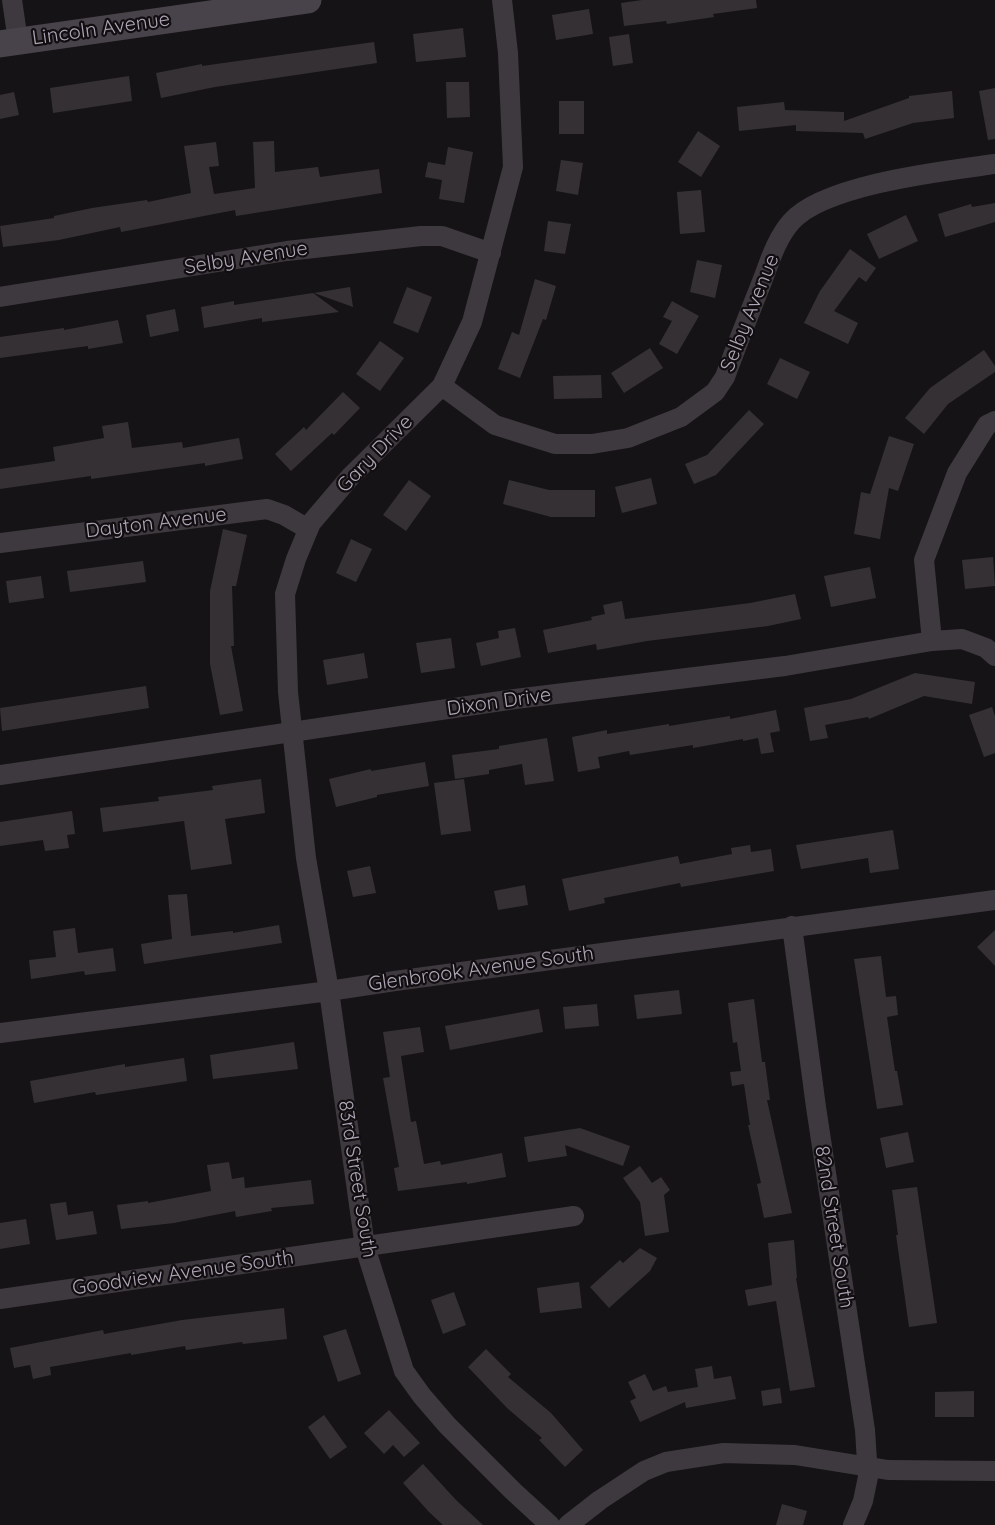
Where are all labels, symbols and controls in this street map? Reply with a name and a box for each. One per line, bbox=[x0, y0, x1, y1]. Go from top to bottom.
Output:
street label: Lincoln Avenue bbox=[31, 7, 171, 51]
street label: Selby Avenue bbox=[183, 236, 309, 280]
street label: Selby Avenue bbox=[716, 251, 784, 375]
street label: Gary Drive bbox=[332, 410, 418, 498]
street label: Dayton Avenue bbox=[84, 502, 228, 544]
street label: Dixon Drive bbox=[445, 683, 553, 721]
street label: Glenbrook Avenue South bbox=[367, 941, 595, 997]
street label: 83rd Street South bbox=[333, 1099, 381, 1259]
street label: 82nd Street South bbox=[809, 1144, 859, 1310]
street label: Goodview Avenue South bbox=[71, 1246, 295, 1300]

